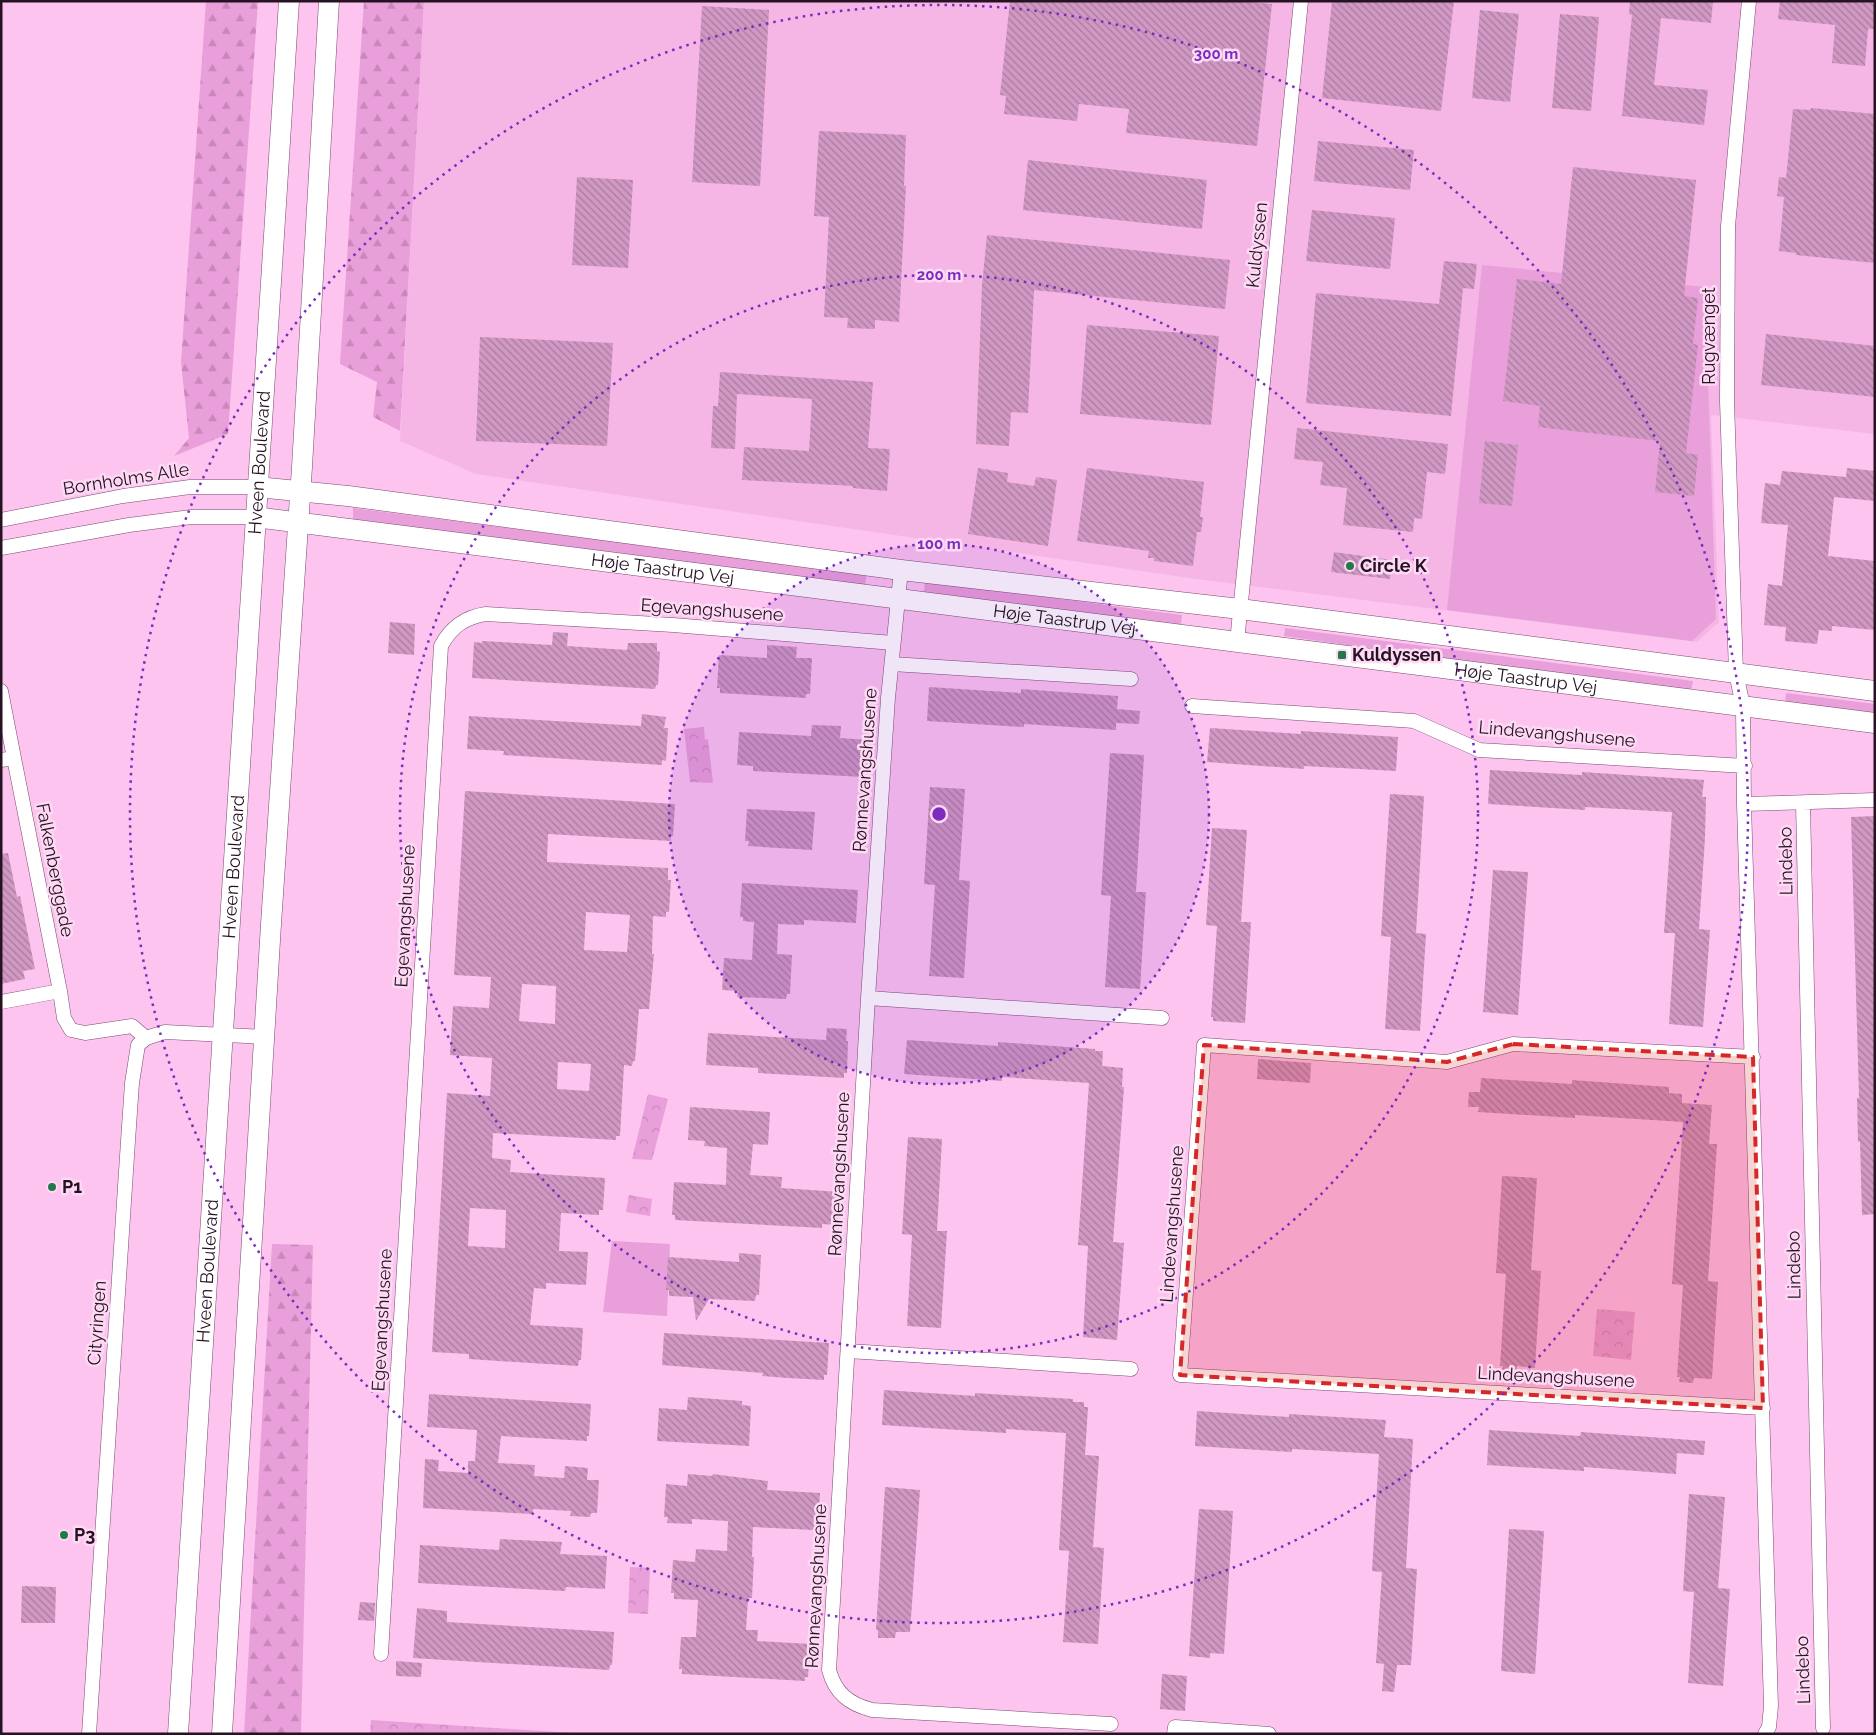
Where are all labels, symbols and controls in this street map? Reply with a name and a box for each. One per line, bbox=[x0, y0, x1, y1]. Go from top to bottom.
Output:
text: 300 m bbox=[1194, 45, 1238, 63]
street label: Kuldyssen bbox=[1242, 201, 1271, 289]
text: 200 m bbox=[917, 266, 961, 284]
street label: Rugvænget bbox=[1698, 287, 1719, 385]
street label: Hveen Boulevard bbox=[244, 390, 274, 535]
street label: Bornholms Alle bbox=[61, 458, 191, 499]
text: 100 m bbox=[917, 535, 961, 553]
street label: Høje Taastrup Vej bbox=[590, 549, 735, 588]
place label: Circle K bbox=[1360, 555, 1428, 576]
marker: Circle K bbox=[1344, 560, 1356, 572]
street label: Egevangshusene bbox=[640, 594, 785, 625]
street label: Høje Taastrup Vej bbox=[992, 600, 1137, 639]
place label: Kuldyssen bbox=[1352, 644, 1441, 665]
marker: Kuldyssen bbox=[1336, 649, 1348, 661]
street label: Høje Taastrup Vej bbox=[1453, 659, 1598, 698]
street label: Rønnevangshusene bbox=[848, 687, 881, 853]
street label: Lindevangshusene bbox=[1478, 716, 1637, 751]
street label: Hveen Boulevard bbox=[218, 794, 248, 939]
street label: Falkenberggade bbox=[32, 801, 79, 939]
centre of rings bbox=[930, 805, 948, 823]
street label: Lindebo bbox=[1774, 826, 1797, 895]
street label: Egevangshusene bbox=[390, 844, 419, 988]
street label: Rønnevangshusene bbox=[824, 1091, 853, 1257]
street label: Lindevangshusene bbox=[1156, 1144, 1187, 1303]
place label: P1 bbox=[62, 1176, 82, 1197]
marker: P1 bbox=[46, 1181, 58, 1193]
street label: Hveen Boulevard bbox=[192, 1198, 222, 1343]
street label: Lindebo bbox=[1782, 1230, 1805, 1299]
street label: Egevangshusene bbox=[367, 1248, 396, 1392]
street label: Cityringen bbox=[83, 1280, 110, 1366]
street label: Lindevangshusene bbox=[1477, 1362, 1636, 1391]
street label: Rønnevangshusene bbox=[801, 1503, 830, 1669]
place label: P3 bbox=[74, 1524, 95, 1545]
marker: P3 bbox=[58, 1529, 70, 1541]
street label: Lindebo bbox=[1791, 1635, 1814, 1705]

